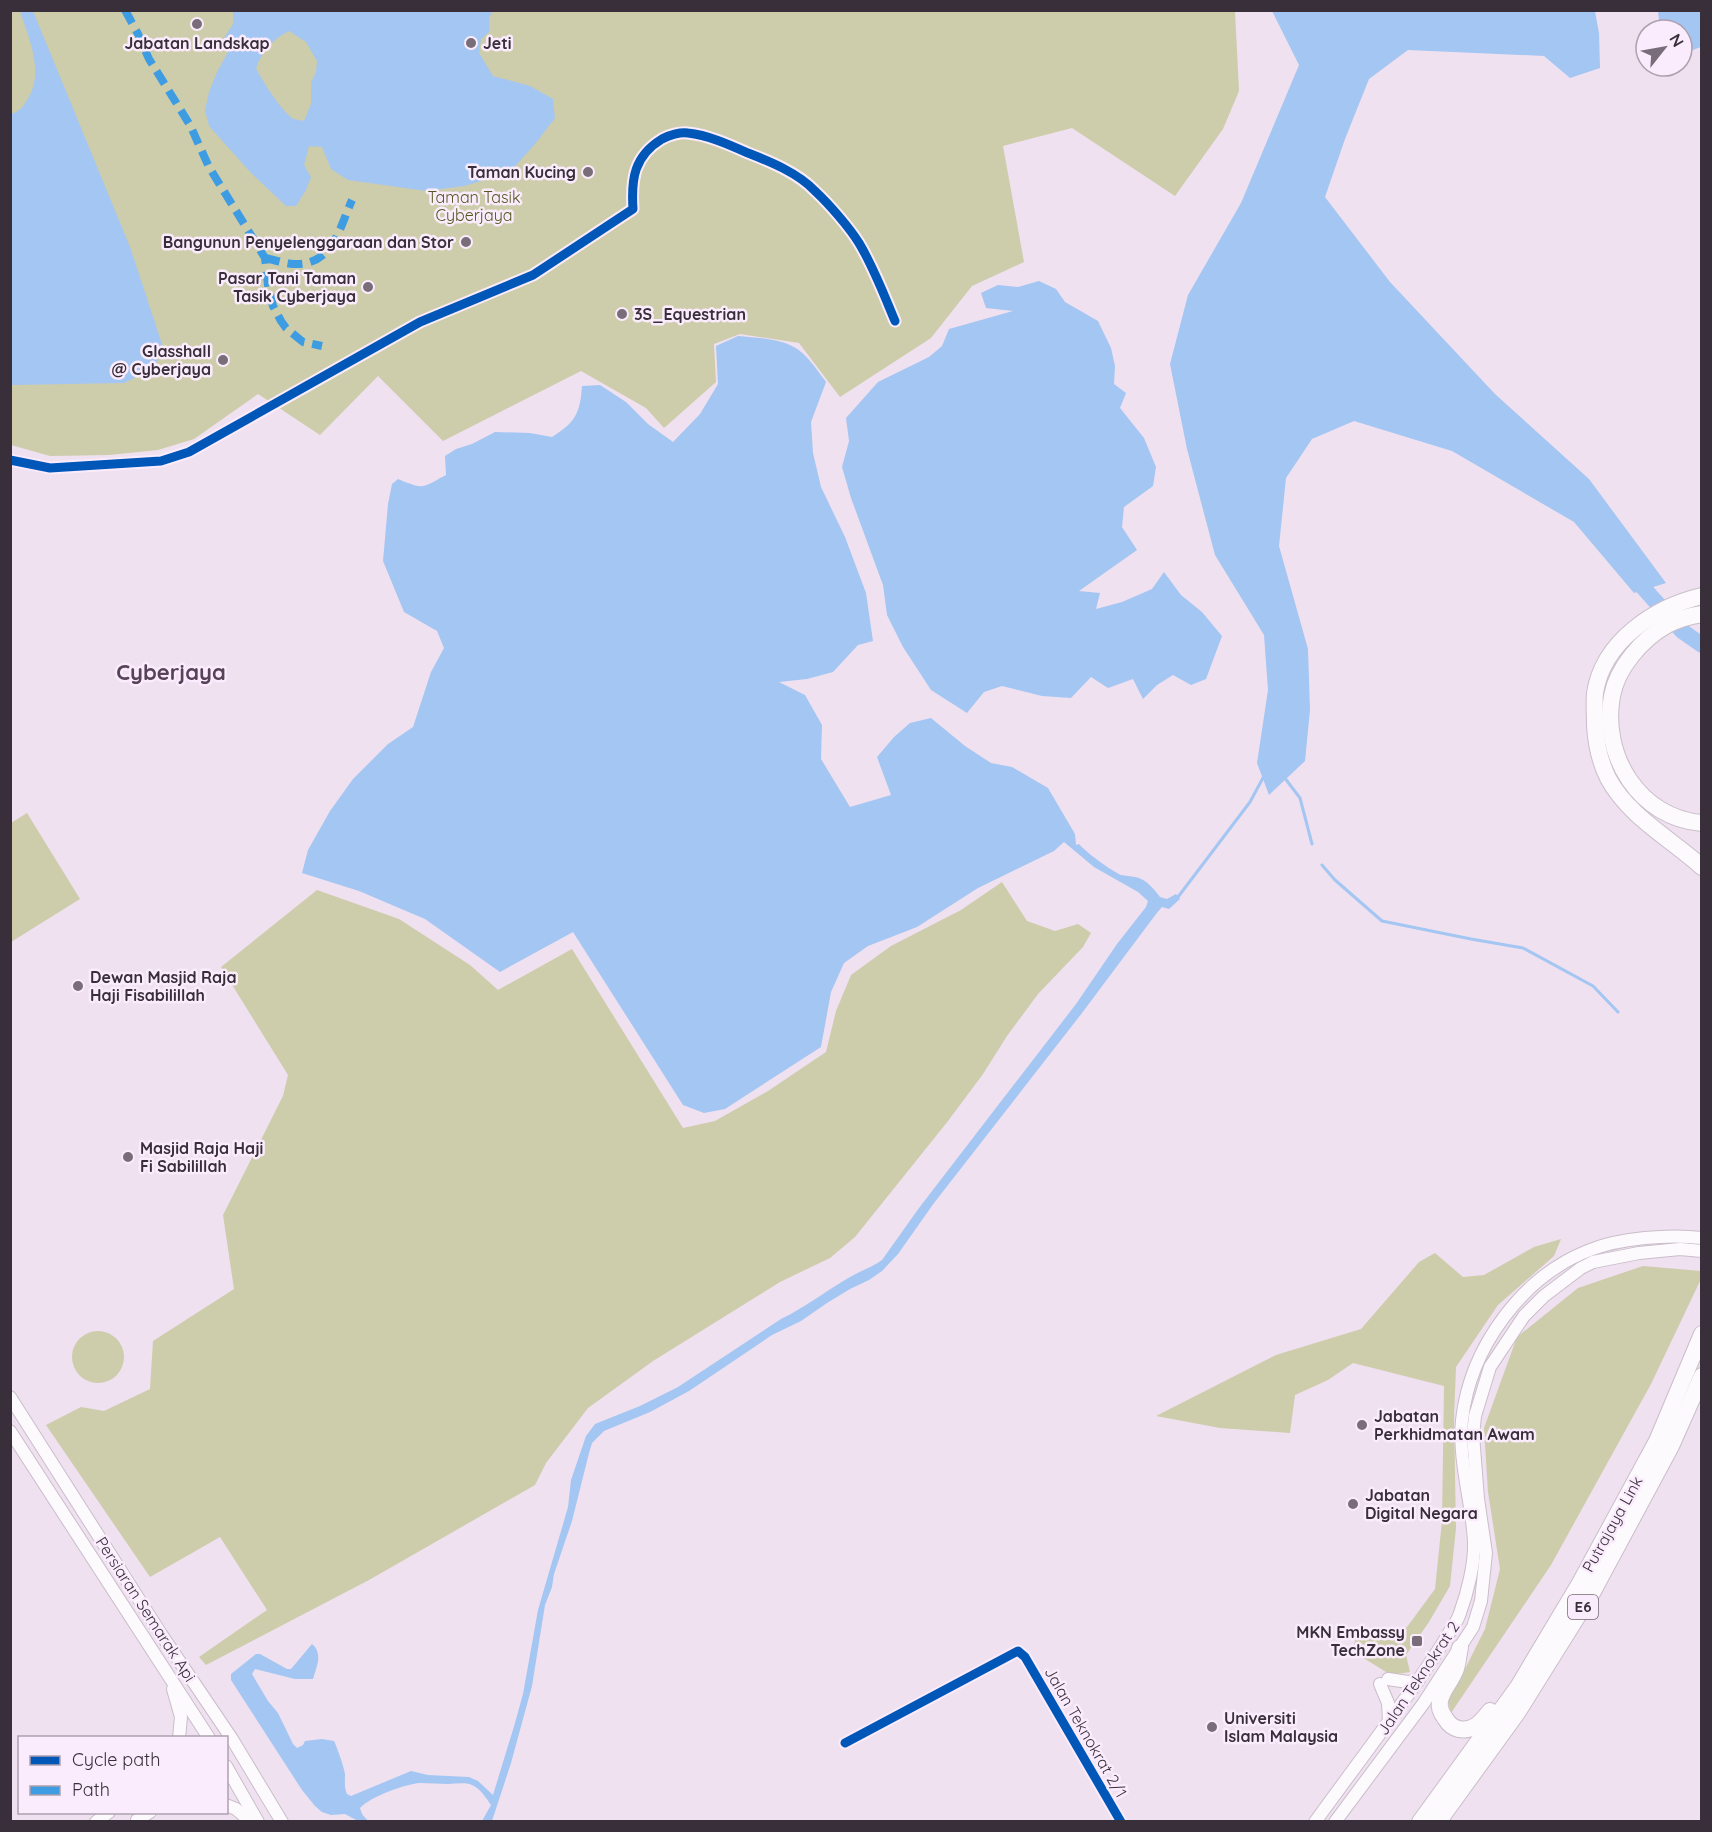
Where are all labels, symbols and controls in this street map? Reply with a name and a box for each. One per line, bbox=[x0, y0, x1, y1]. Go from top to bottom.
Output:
marker: Jabatan Landskap bbox=[190, 17, 204, 31]
north arrow bbox=[1634, 18, 1694, 78]
text: N bbox=[1665, 30, 1688, 50]
place label: Jabatan Landskap bbox=[124, 33, 270, 53]
place label: Jeti bbox=[483, 33, 512, 53]
marker: Jeti bbox=[464, 36, 478, 50]
place label: Taman Kucing bbox=[467, 162, 576, 182]
marker: Taman Kucing bbox=[581, 165, 595, 179]
park label: Taman Tasik Cyberjaya bbox=[428, 187, 520, 225]
place label: Bangunun Penyelenggaraan dan Stor bbox=[163, 232, 454, 252]
marker: Bangunun Penyelenggaraan dan Stor bbox=[459, 235, 473, 249]
place label: Pasar Tani Taman Tasik Cyberjaya bbox=[218, 268, 356, 306]
marker: Pasar Tani Taman Tasik Cyberjaya bbox=[361, 280, 375, 294]
place label: 3S_Equestrian bbox=[634, 304, 746, 324]
marker: 3S_Equestrian bbox=[615, 307, 629, 321]
place label: Glasshall @ Cyberjaya bbox=[112, 341, 211, 379]
marker: Glasshall @ Cyberjaya bbox=[216, 353, 230, 367]
district label: Cyberjaya bbox=[116, 658, 226, 686]
place label: Dewan Masjid Raja Haji Fisabilillah bbox=[90, 967, 237, 1005]
marker: Dewan Masjid Raja Haji Fisabilillah bbox=[71, 979, 85, 993]
place label: Masjid Raja Haji Fi Sabilillah bbox=[140, 1138, 263, 1176]
marker: Masjid Raja Haji Fi Sabilillah bbox=[121, 1150, 135, 1164]
place label: Jabatan Perkhidmatan Awam bbox=[1374, 1406, 1535, 1444]
marker: Jabatan Perkhidmatan Awam bbox=[1355, 1418, 1369, 1432]
street label: Putrajaya Link bbox=[1577, 1473, 1647, 1575]
place label: Jabatan Digital Negara bbox=[1365, 1485, 1478, 1523]
marker: Jabatan Digital Negara bbox=[1346, 1497, 1360, 1511]
street label: Persiaran Semarak Api bbox=[92, 1533, 200, 1685]
road number: E6 bbox=[1568, 1595, 1598, 1619]
street label: Jalan Teknokrat 2 bbox=[1373, 1617, 1464, 1739]
place label: MKN Embassy TechZone bbox=[1296, 1622, 1405, 1660]
marker: MKN Embassy TechZone bbox=[1410, 1634, 1424, 1648]
street label: Jalan Teknokrat 2/1 bbox=[1041, 1663, 1131, 1801]
place label: Universiti Islam Malaysia bbox=[1224, 1708, 1338, 1746]
marker: Universiti Islam Malaysia bbox=[1205, 1720, 1219, 1734]
legend bbox=[18, 1736, 228, 1814]
text: Cycle path bbox=[72, 1748, 160, 1771]
text: Path bbox=[72, 1778, 110, 1801]

